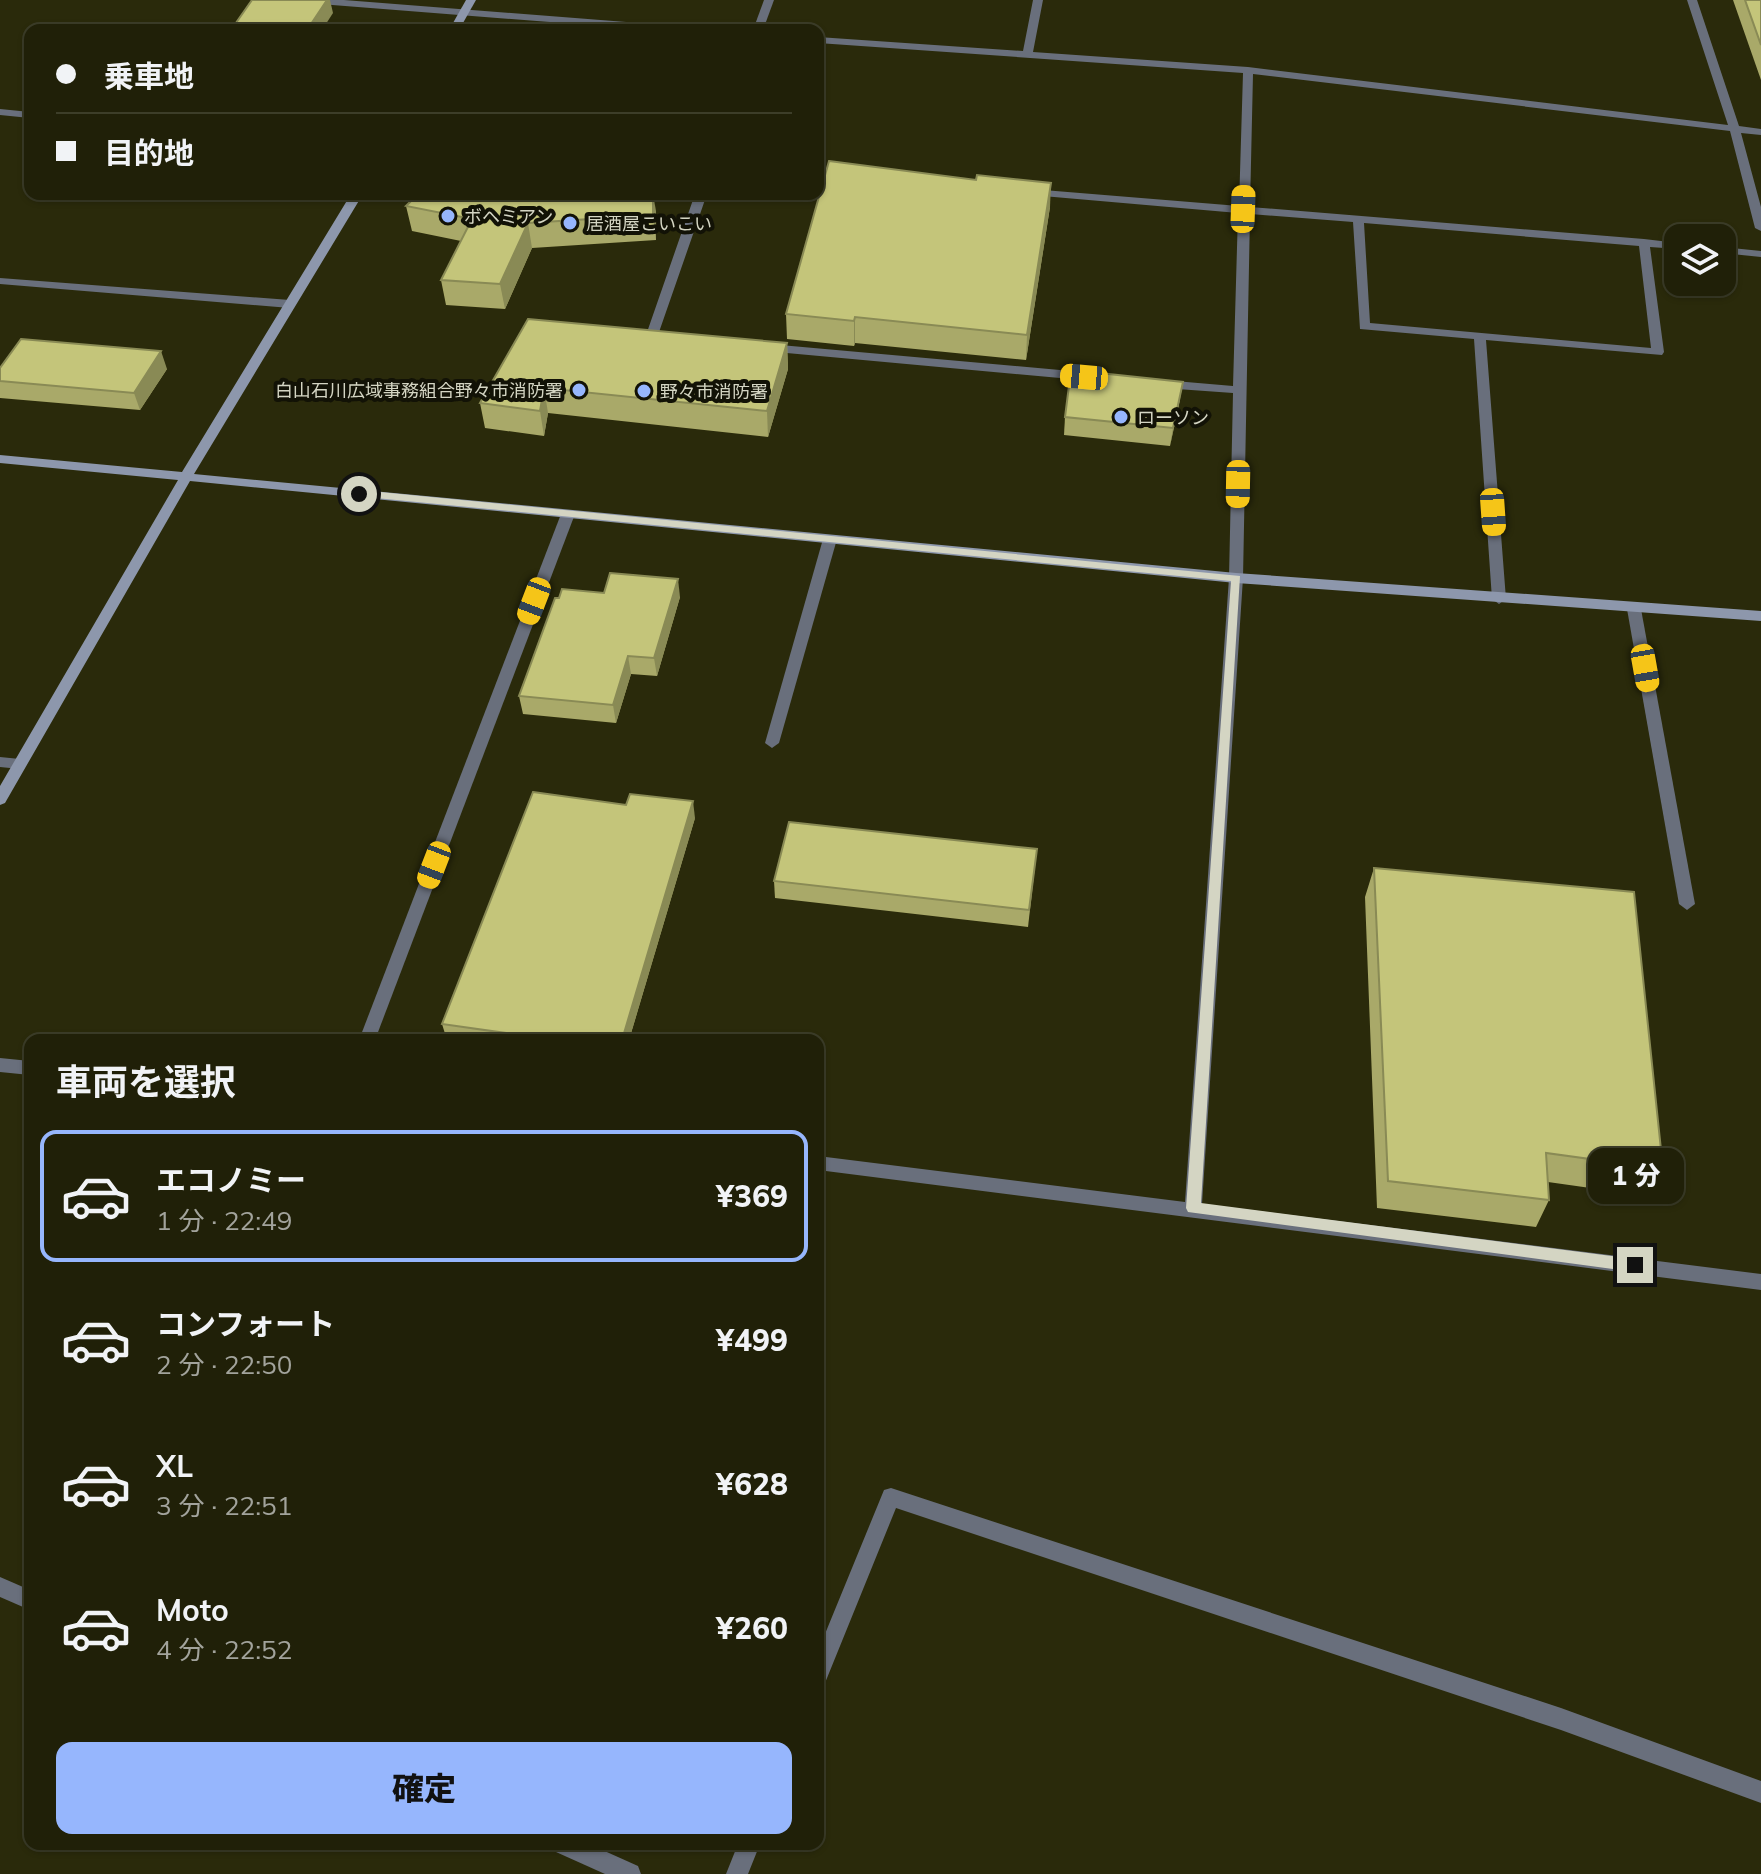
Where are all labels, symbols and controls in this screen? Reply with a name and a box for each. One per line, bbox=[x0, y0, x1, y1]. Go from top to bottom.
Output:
text: 乗車地 bbox=[104, 57, 194, 95]
text: 目的地 bbox=[104, 134, 194, 172]
car bbox=[1230, 185, 1256, 233]
place label: ボヘミアン bbox=[464, 205, 553, 228]
marker: ボヘミアン bbox=[439, 207, 457, 225]
place label: 居酒屋こいこい bbox=[586, 212, 712, 235]
marker: 居酒屋こいこい bbox=[561, 214, 579, 232]
map controls bbox=[1664, 224, 1736, 296]
button: layers bbox=[1664, 224, 1736, 296]
car bbox=[1059, 363, 1109, 391]
place label: 白山石川広域事務組合野々市消防署 bbox=[275, 379, 563, 402]
place label: 野々市消防署 bbox=[660, 380, 768, 403]
marker: 白山石川広域事務組合野々市消防署 bbox=[570, 381, 588, 399]
marker: 野々市消防署 bbox=[635, 382, 653, 400]
place label: ローソン bbox=[1137, 406, 1209, 429]
marker: ローソン bbox=[1112, 408, 1130, 426]
car bbox=[1226, 460, 1250, 508]
route start bbox=[341, 476, 377, 512]
car bbox=[1479, 487, 1507, 537]
car bbox=[514, 574, 554, 628]
car bbox=[1629, 642, 1661, 694]
car bbox=[414, 838, 454, 892]
text: 車両を選択 bbox=[56, 1059, 236, 1104]
callout: 1 分 bbox=[1587, 1149, 1683, 1205]
text: 1 分 bbox=[1612, 1159, 1660, 1192]
icon: car bbox=[60, 1160, 132, 1232]
text: エコノミー bbox=[156, 1161, 306, 1199]
text: ¥369 bbox=[716, 1177, 788, 1215]
text: 1 分 · 22:49 bbox=[156, 1204, 292, 1237]
route end bbox=[1617, 1247, 1653, 1283]
icon: car bbox=[60, 1304, 132, 1376]
text: コンフォート bbox=[156, 1305, 335, 1343]
text: ¥499 bbox=[716, 1321, 788, 1359]
text: 2 分 · 22:50 bbox=[156, 1348, 292, 1381]
text: XL bbox=[156, 1447, 193, 1485]
icon: car bbox=[60, 1448, 132, 1520]
text: ¥628 bbox=[716, 1465, 788, 1503]
text: 3 分 · 22:51 bbox=[156, 1489, 292, 1522]
text: Moto bbox=[156, 1591, 229, 1629]
icon: car bbox=[60, 1592, 132, 1664]
text: ¥260 bbox=[716, 1609, 788, 1647]
text: 4 分 · 22:52 bbox=[156, 1633, 292, 1666]
button: 確定 bbox=[56, 1742, 792, 1834]

